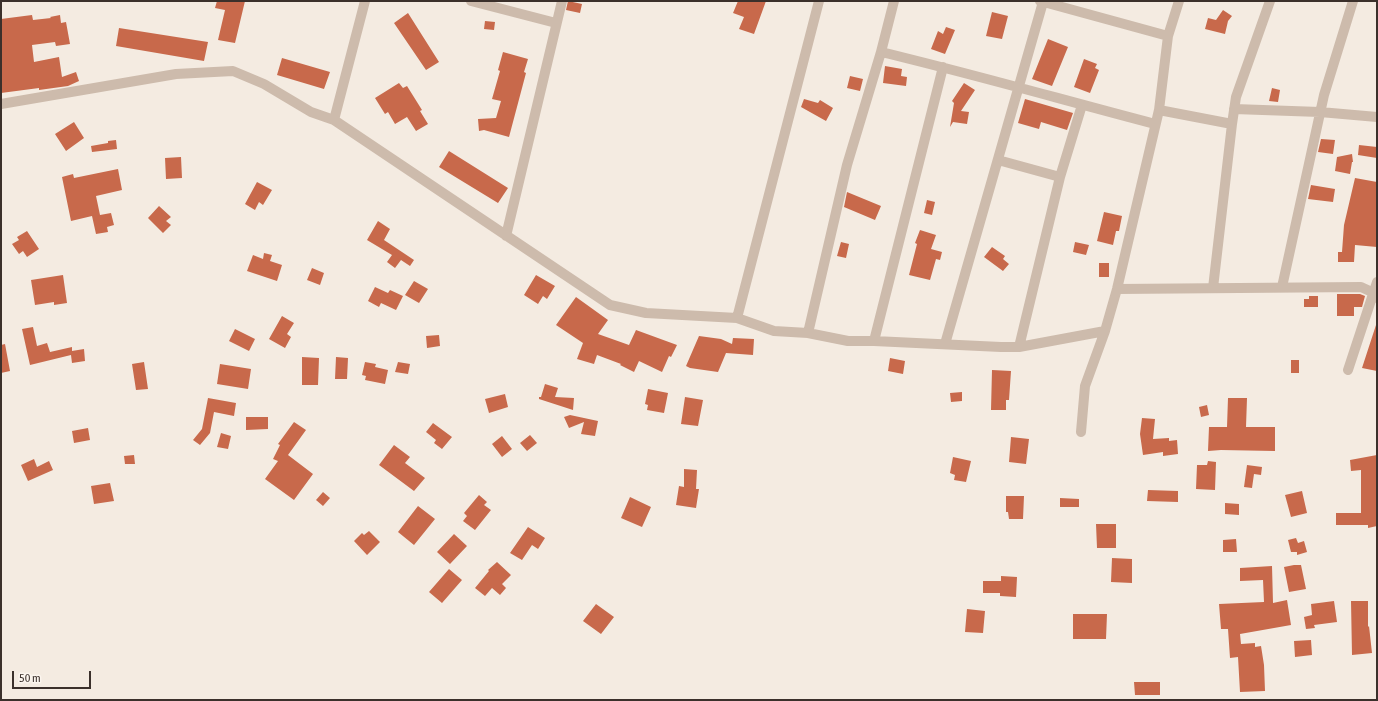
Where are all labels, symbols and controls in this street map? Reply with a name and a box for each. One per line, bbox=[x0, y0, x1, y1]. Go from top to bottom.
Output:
scale bar bbox=[14, 663, 93, 689]
text: 50 m bbox=[19, 671, 41, 685]

